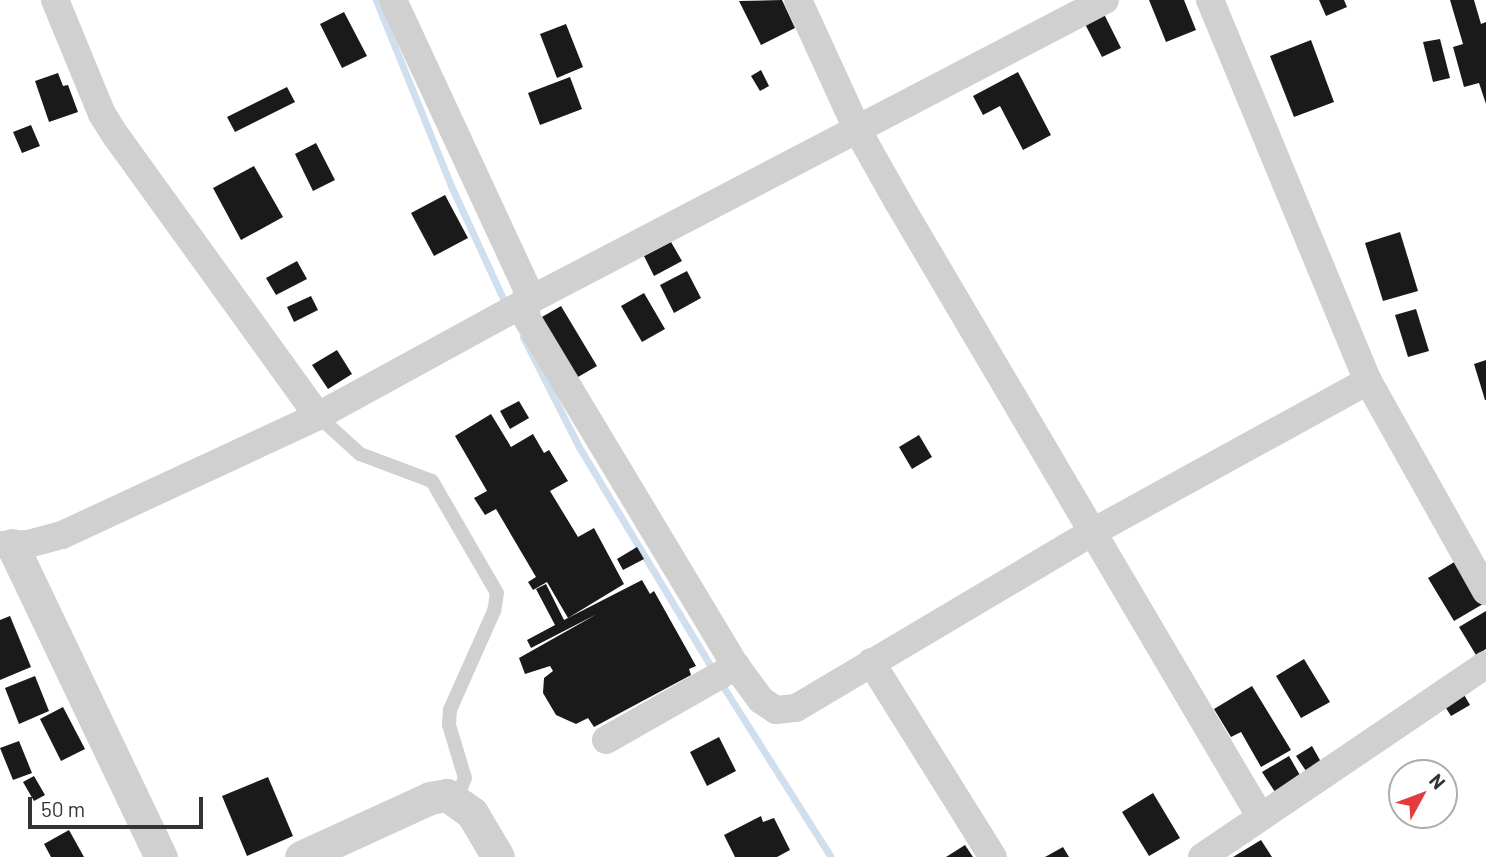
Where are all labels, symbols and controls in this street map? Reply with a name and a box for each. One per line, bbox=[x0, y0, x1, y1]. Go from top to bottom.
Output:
north arrow bbox=[1388, 759, 1458, 829]
text: N bbox=[1425, 769, 1451, 794]
scale bar bbox=[32, 784, 206, 828]
text: 50 m bbox=[41, 796, 85, 821]

